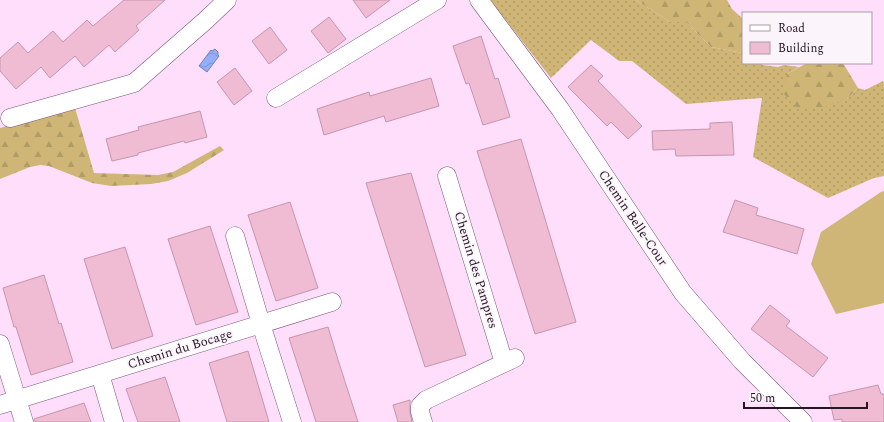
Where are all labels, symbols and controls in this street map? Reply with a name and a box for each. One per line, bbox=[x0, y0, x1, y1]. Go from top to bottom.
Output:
legend bbox=[742, 12, 872, 64]
text: Road bbox=[778, 19, 805, 38]
text: Building bbox=[778, 39, 824, 58]
street label: Chemin Belle-Cour bbox=[593, 166, 673, 270]
street label: Chemin des Pampres bbox=[449, 209, 503, 331]
street label: Chemin du Bocage bbox=[125, 324, 235, 374]
scale bar bbox=[744, 384, 867, 410]
text: 50 m bbox=[750, 389, 775, 408]

